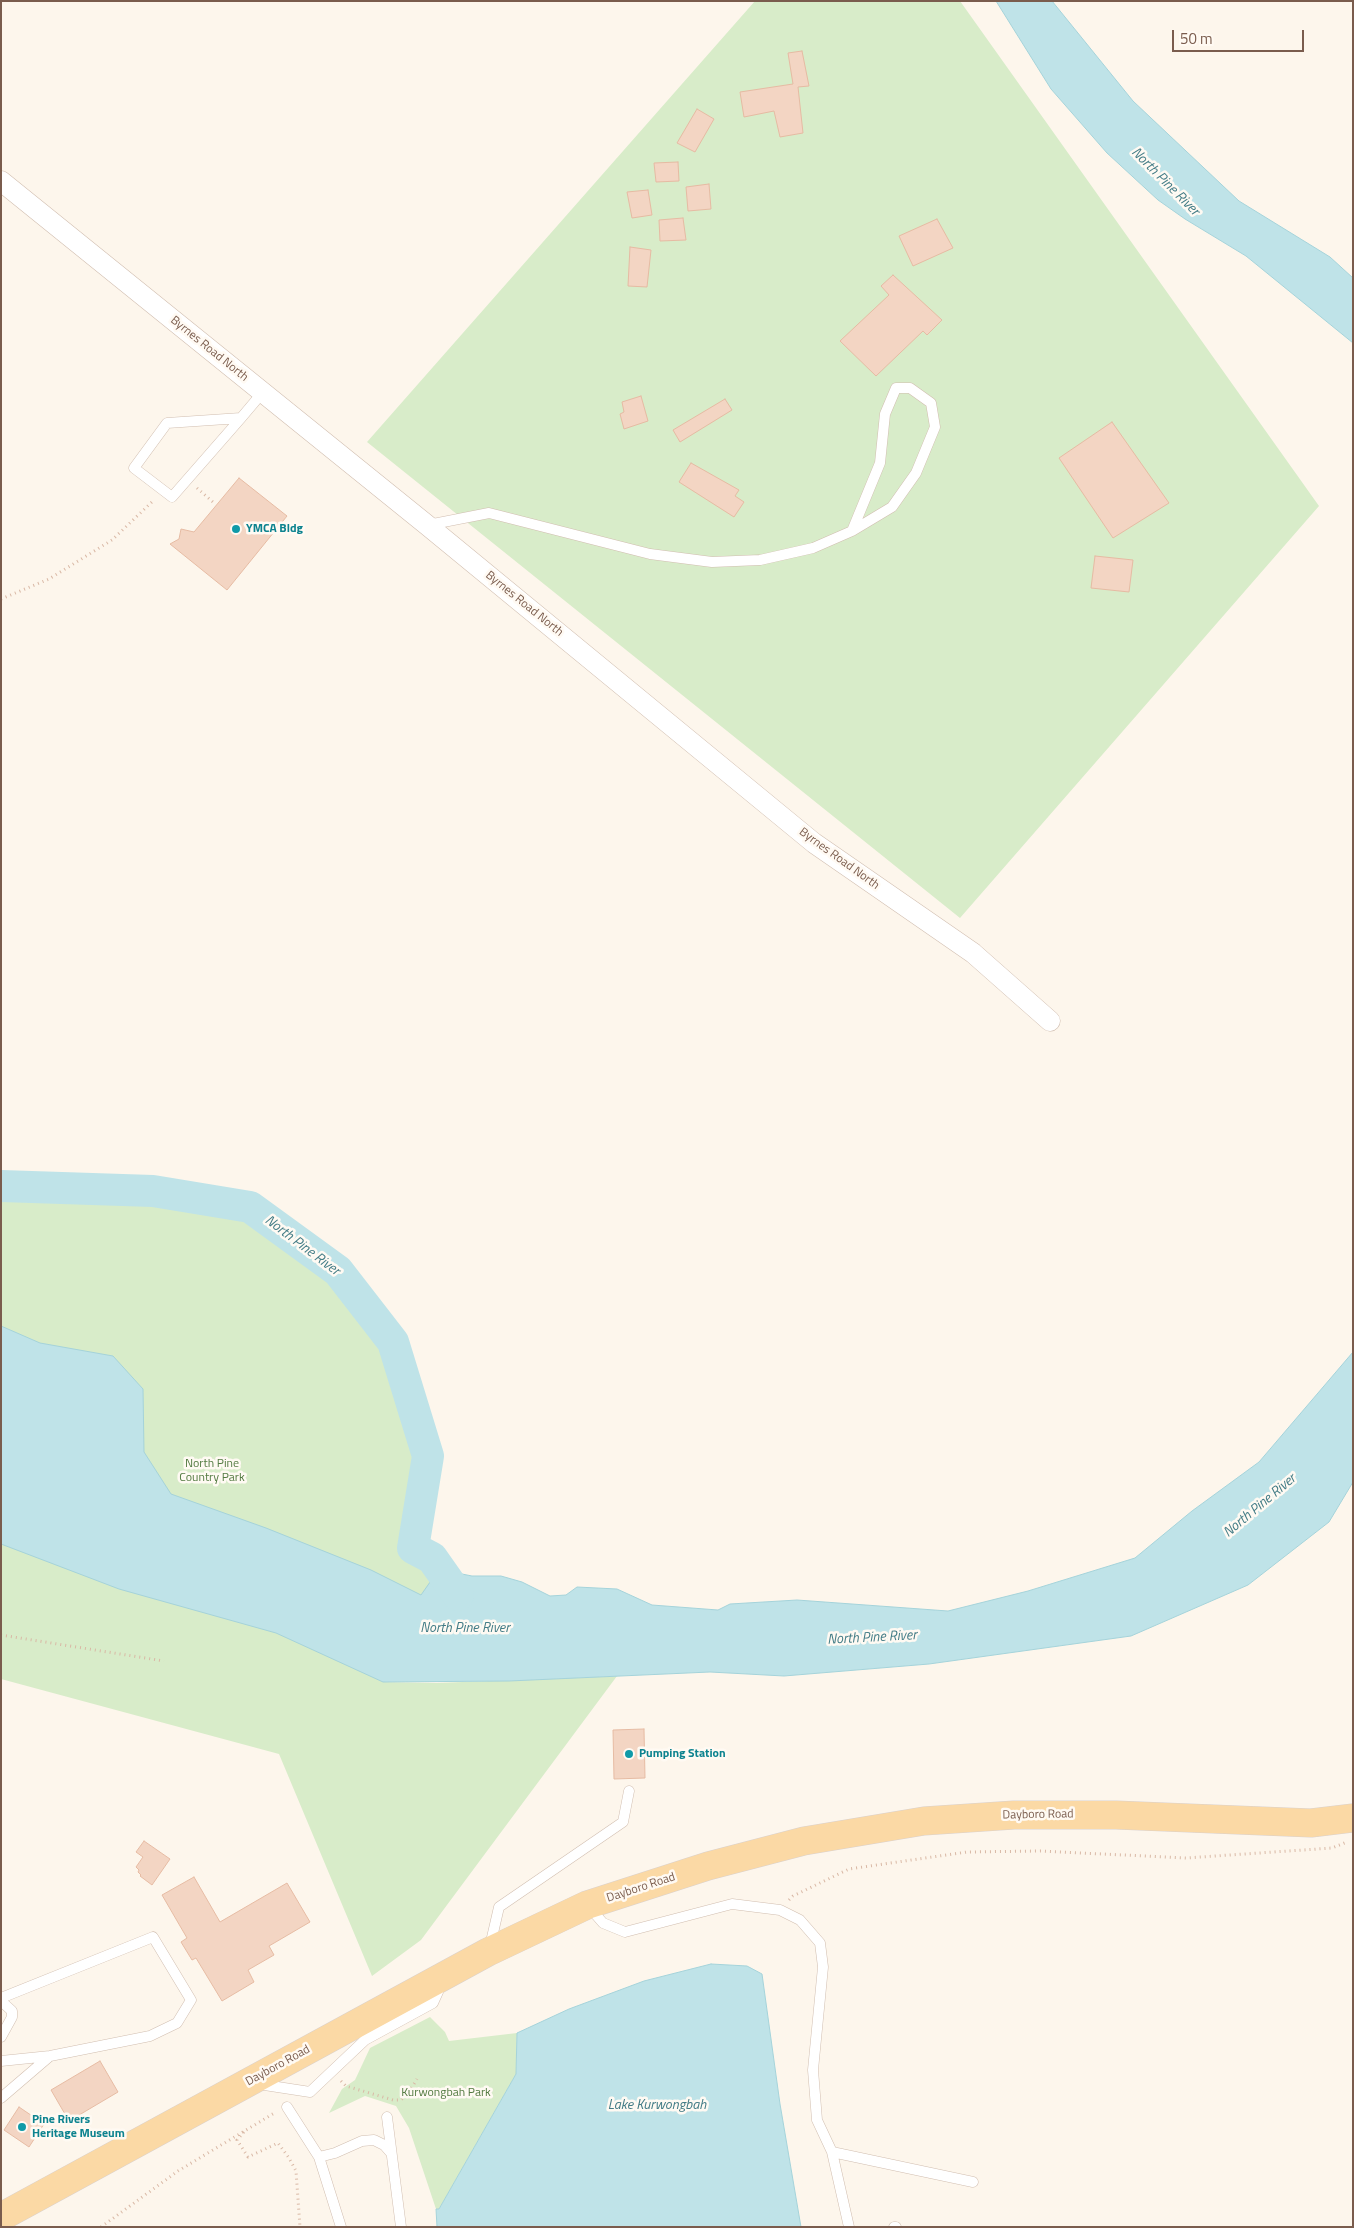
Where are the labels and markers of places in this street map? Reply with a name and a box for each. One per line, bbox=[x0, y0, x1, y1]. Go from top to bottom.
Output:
place label: YMCA Bldg bbox=[246, 522, 303, 536]
marker: YMCA Bldg bbox=[230, 523, 242, 535]
place label: Pumping Station bbox=[639, 1747, 726, 1761]
marker: Pumping Station bbox=[623, 1748, 635, 1760]
place label: Pine Rivers Heritage Museum bbox=[32, 2113, 125, 2141]
marker: Pine Rivers Heritage Museum bbox=[16, 2121, 28, 2133]

